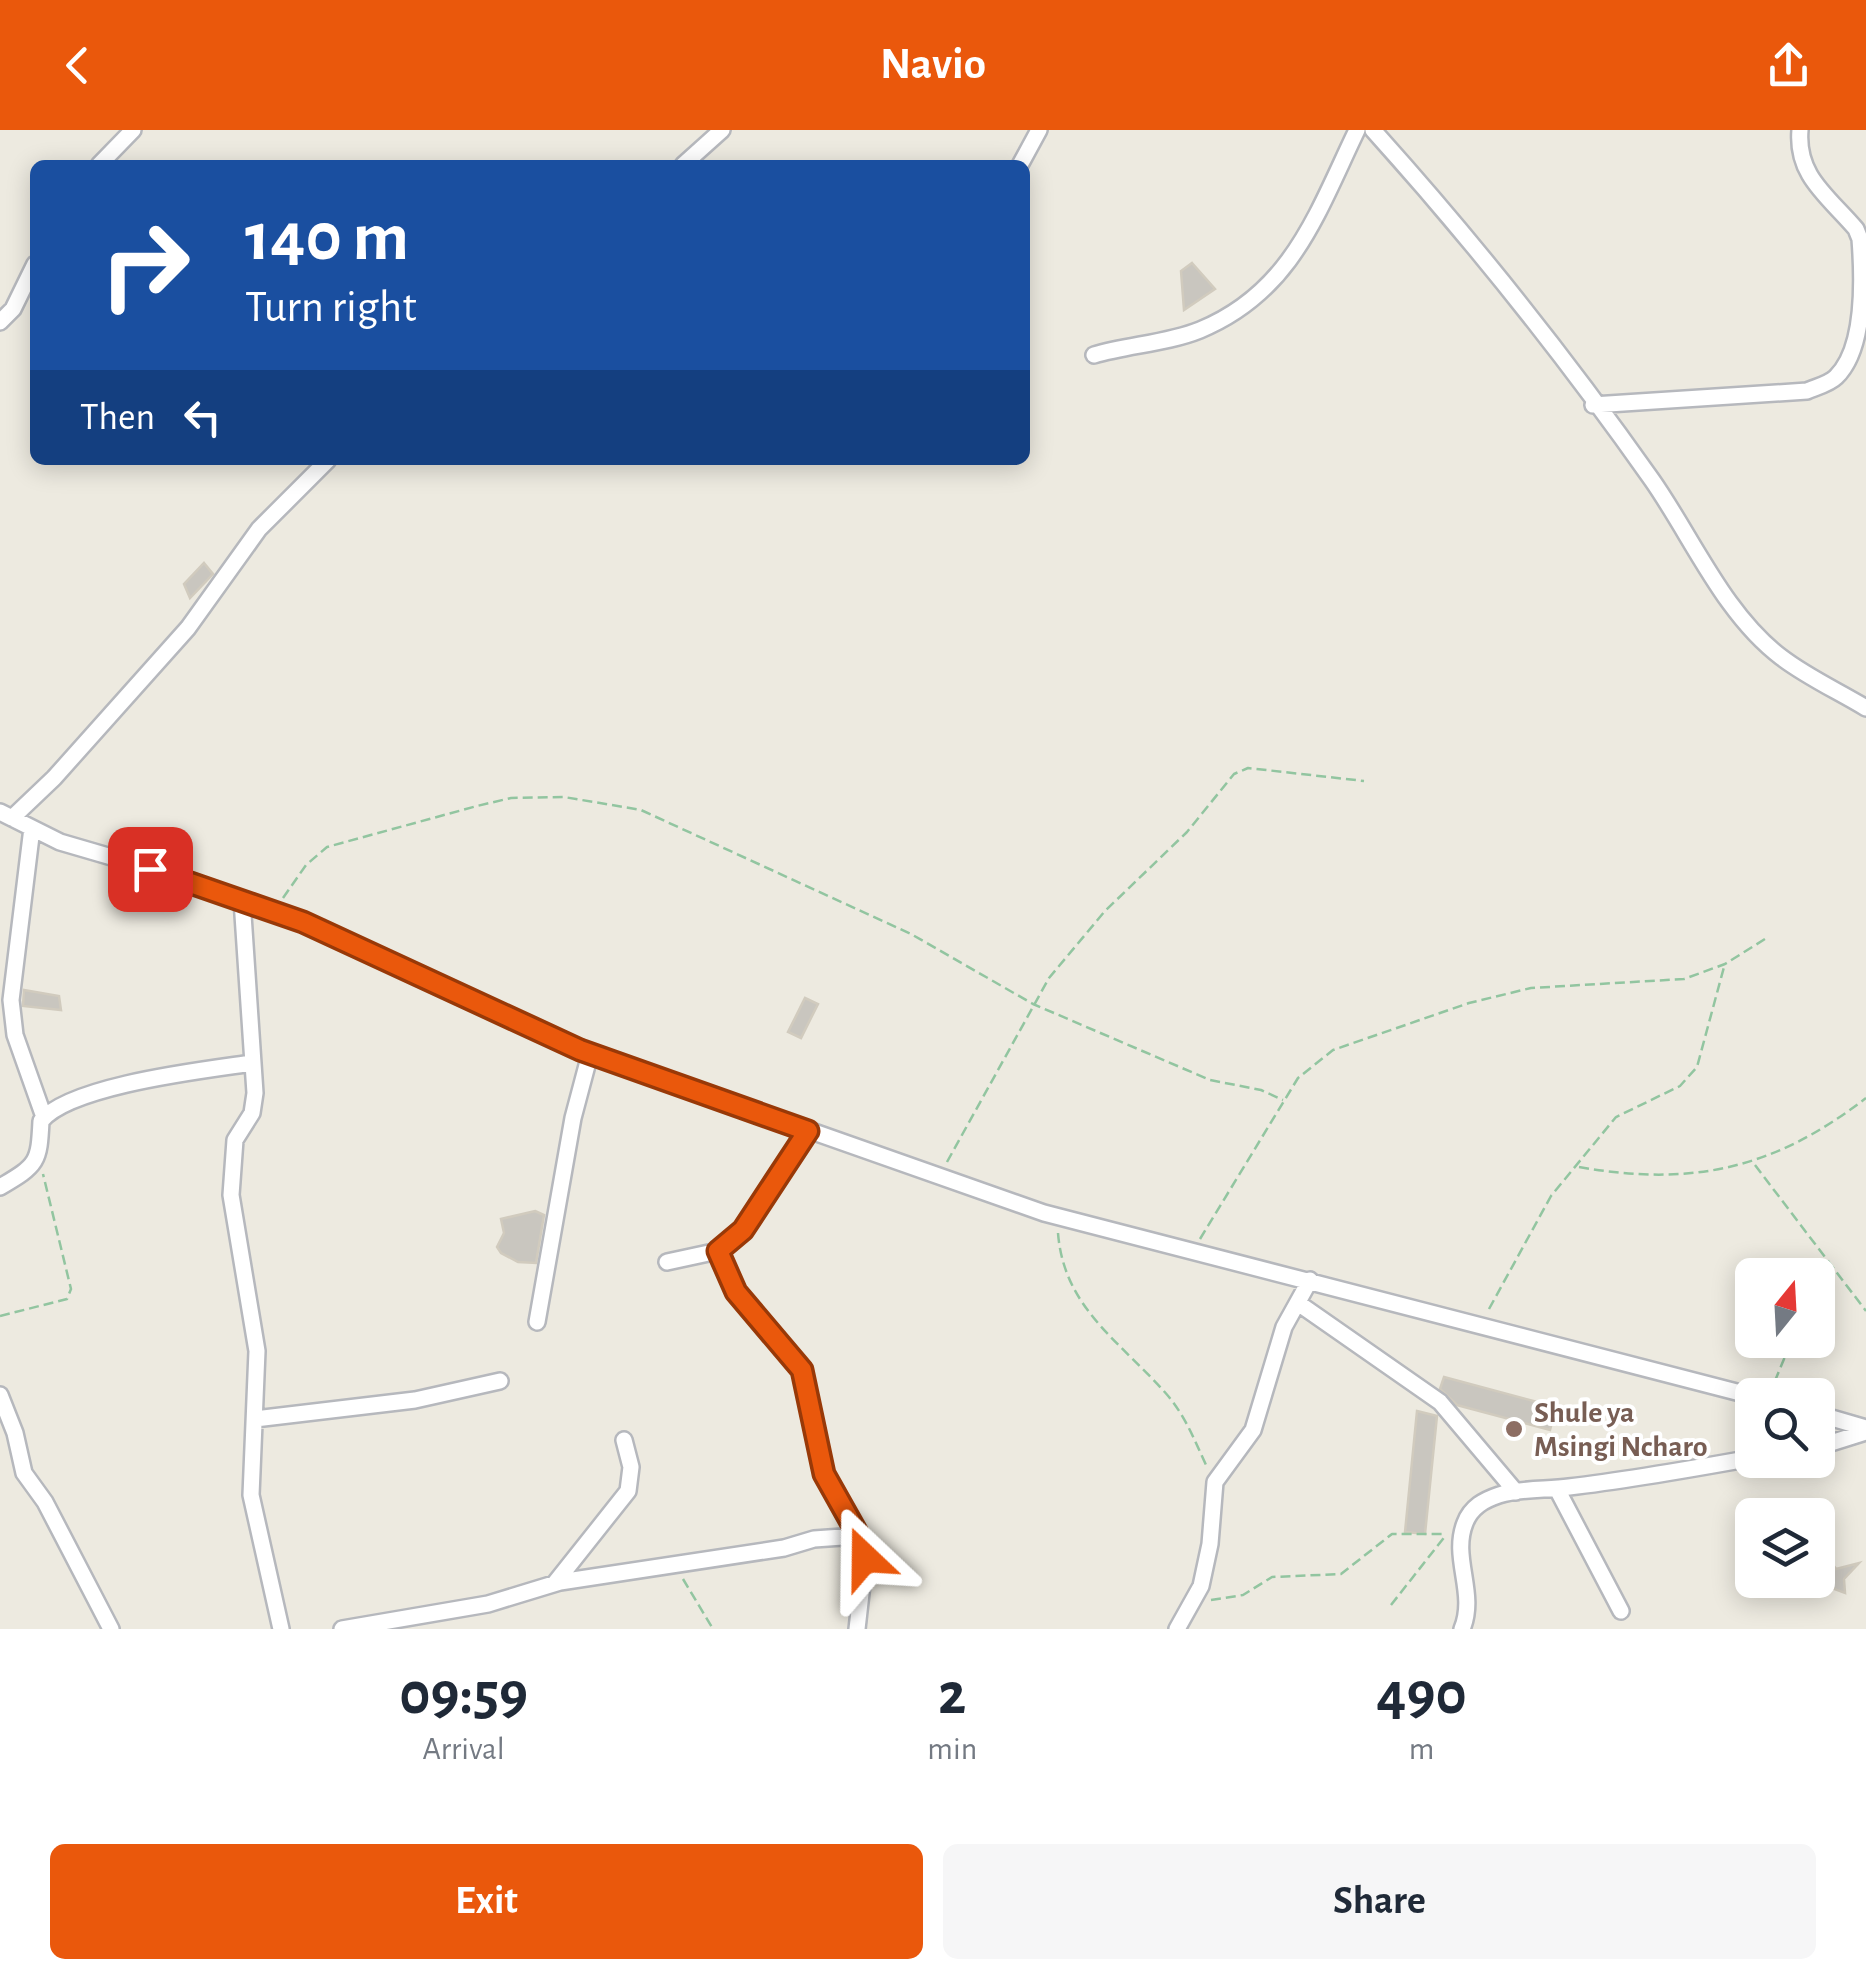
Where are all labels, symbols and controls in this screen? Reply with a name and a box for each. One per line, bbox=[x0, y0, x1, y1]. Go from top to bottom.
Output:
icon: back bbox=[50, 38, 105, 93]
icon: share bbox=[1761, 38, 1816, 93]
text: Navio bbox=[880, 42, 986, 87]
icon: right bbox=[80, 200, 210, 330]
text: 140 m bbox=[245, 203, 409, 273]
text: Turn right bbox=[245, 285, 417, 330]
icon: left bbox=[175, 390, 230, 445]
text: Then bbox=[80, 399, 155, 437]
pin bbox=[108, 827, 193, 912]
icon: arrive bbox=[123, 842, 178, 897]
north arrow bbox=[1735, 1258, 1835, 1358]
map controls bbox=[1735, 1258, 1835, 1598]
button: search bbox=[1735, 1378, 1835, 1478]
place label: Shule ya Msingi Ncharo bbox=[1534, 1398, 1708, 1462]
marker: Shule ya Msingi Ncharo bbox=[1503, 1418, 1525, 1440]
button: layers bbox=[1735, 1498, 1835, 1598]
position arrow bbox=[813, 1506, 917, 1610]
text: 09:59 bbox=[399, 1665, 528, 1725]
text: 2 bbox=[938, 1665, 966, 1725]
text: 490 bbox=[1376, 1665, 1467, 1725]
text: Arrival bbox=[423, 1733, 505, 1765]
text: min bbox=[927, 1733, 977, 1765]
text: m bbox=[1409, 1733, 1434, 1765]
button: Exit bbox=[50, 1844, 923, 1959]
button: Share bbox=[943, 1844, 1816, 1959]

